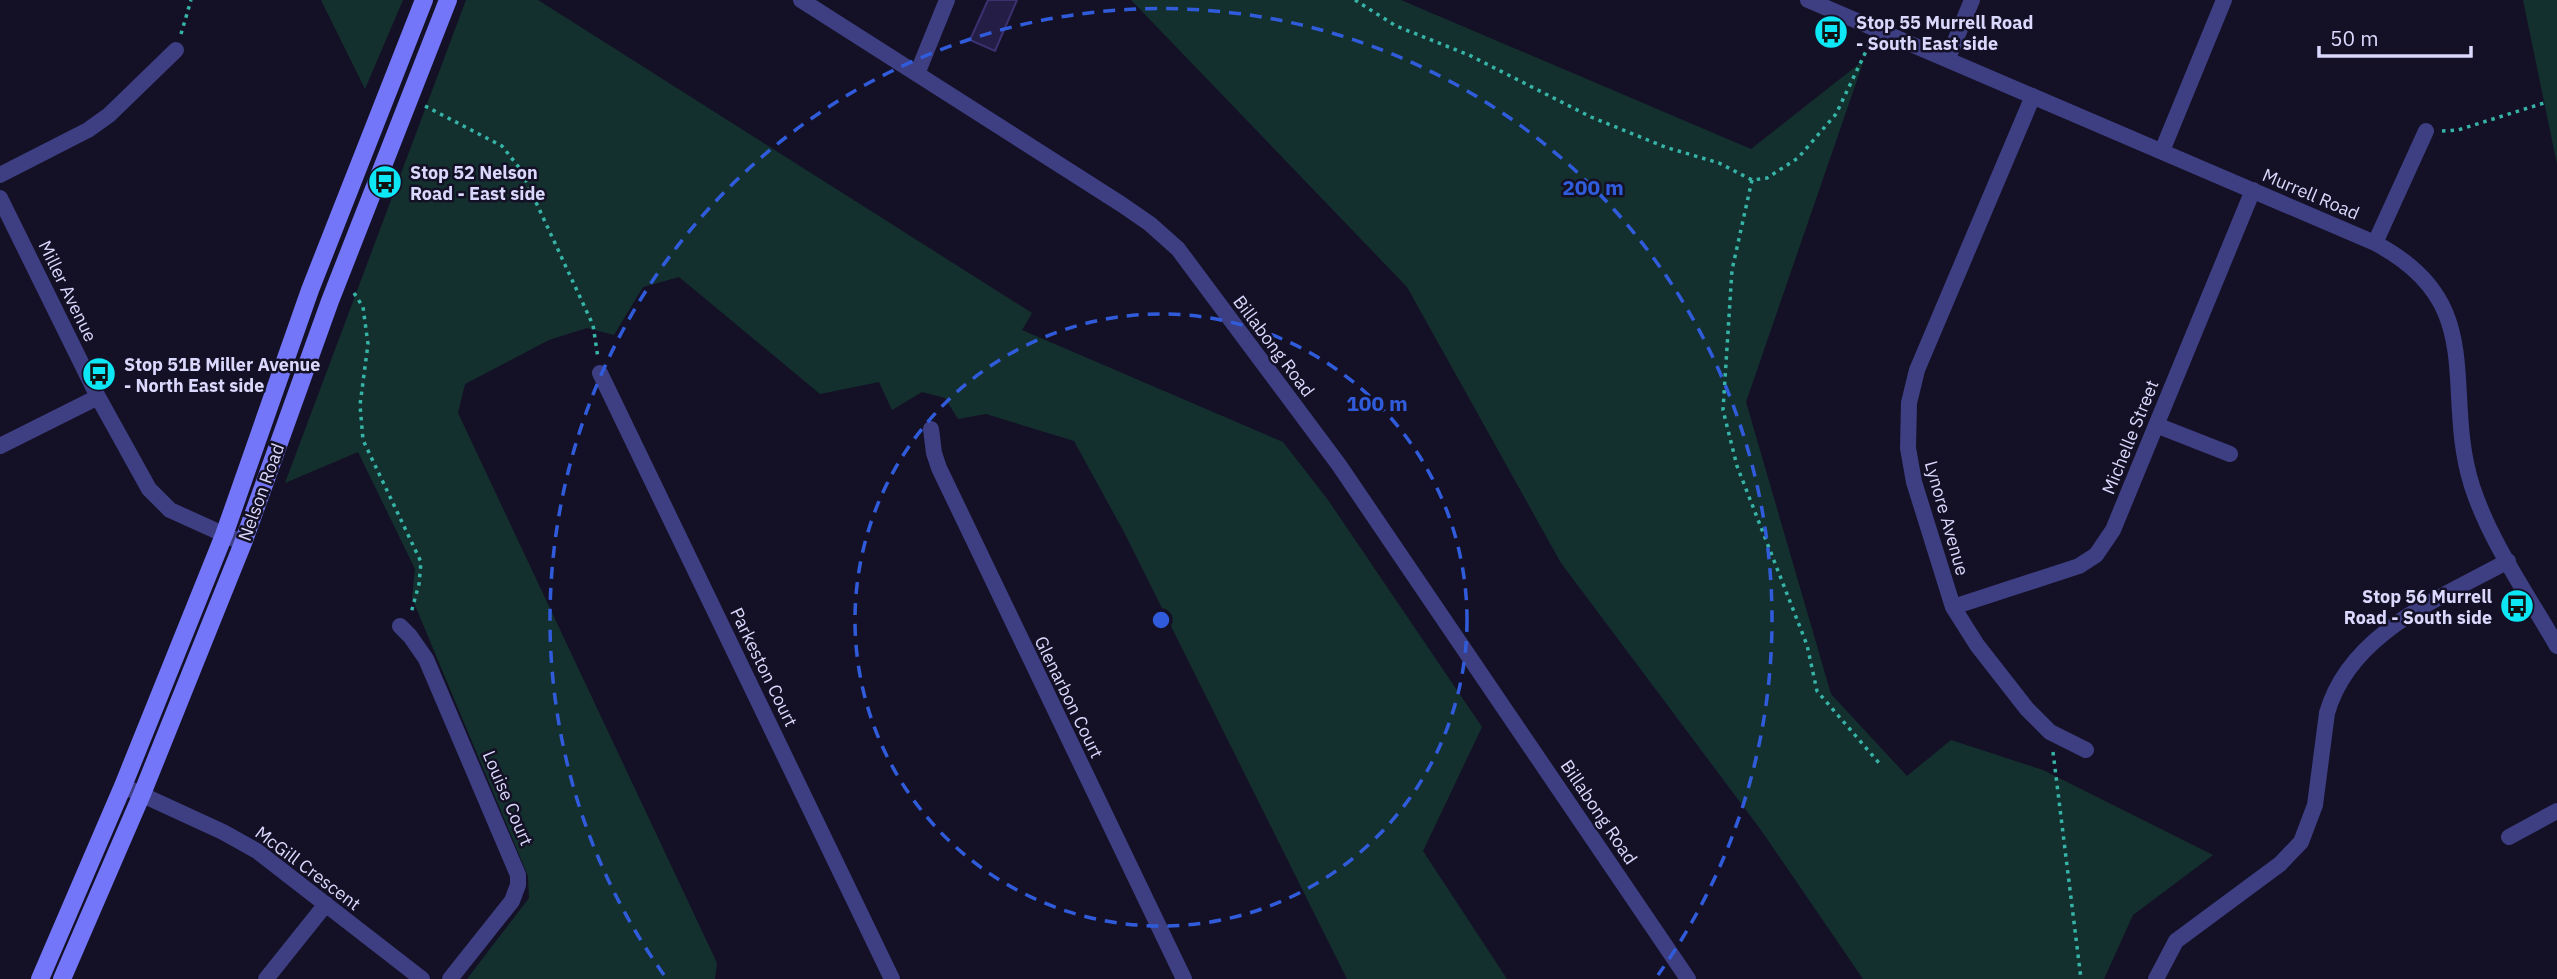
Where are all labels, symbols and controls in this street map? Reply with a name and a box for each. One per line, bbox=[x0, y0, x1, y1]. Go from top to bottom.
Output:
place label: Stop 55 Murrell Road - South East side bbox=[1856, 11, 2033, 55]
bus stop icon: Stop 55 Murrell Road - South East side bbox=[1812, 13, 1850, 51]
scale bar bbox=[2319, 14, 2471, 58]
text: 50 m bbox=[2330, 24, 2379, 52]
place label: Stop 52 Nelson Road - East side bbox=[410, 161, 545, 205]
bus stop icon: Stop 52 Nelson Road - East side bbox=[366, 163, 404, 201]
street label: Murrell Road bbox=[2259, 163, 2363, 225]
text: 200 m bbox=[1562, 173, 1624, 201]
street label: Miller Avenue bbox=[34, 237, 102, 345]
street label: Billabong Road bbox=[1228, 291, 1320, 401]
place label: Stop 51B Miller Avenue - North East side bbox=[124, 353, 320, 397]
bus stop icon: Stop 51B Miller Avenue - North East side bbox=[80, 355, 118, 393]
street label: Michelle Street bbox=[2097, 376, 2163, 498]
text: 100 m bbox=[1346, 389, 1408, 417]
street label: Nelson Road bbox=[233, 440, 289, 544]
street label: Lynore Avenue bbox=[1920, 458, 1974, 578]
place label: Stop 56 Murrell Road - South side bbox=[2344, 585, 2493, 629]
bus stop icon: Stop 56 Murrell Road - South side bbox=[2498, 587, 2536, 625]
street label: Parkeston Court bbox=[725, 604, 803, 730]
centre of rings bbox=[1149, 608, 1173, 632]
street label: Glenarbon Court bbox=[1029, 632, 1109, 762]
street label: Louise Court bbox=[478, 747, 538, 849]
street label: Billabong Road bbox=[1556, 755, 1642, 869]
street label: McGill Crescent bbox=[251, 821, 365, 915]

